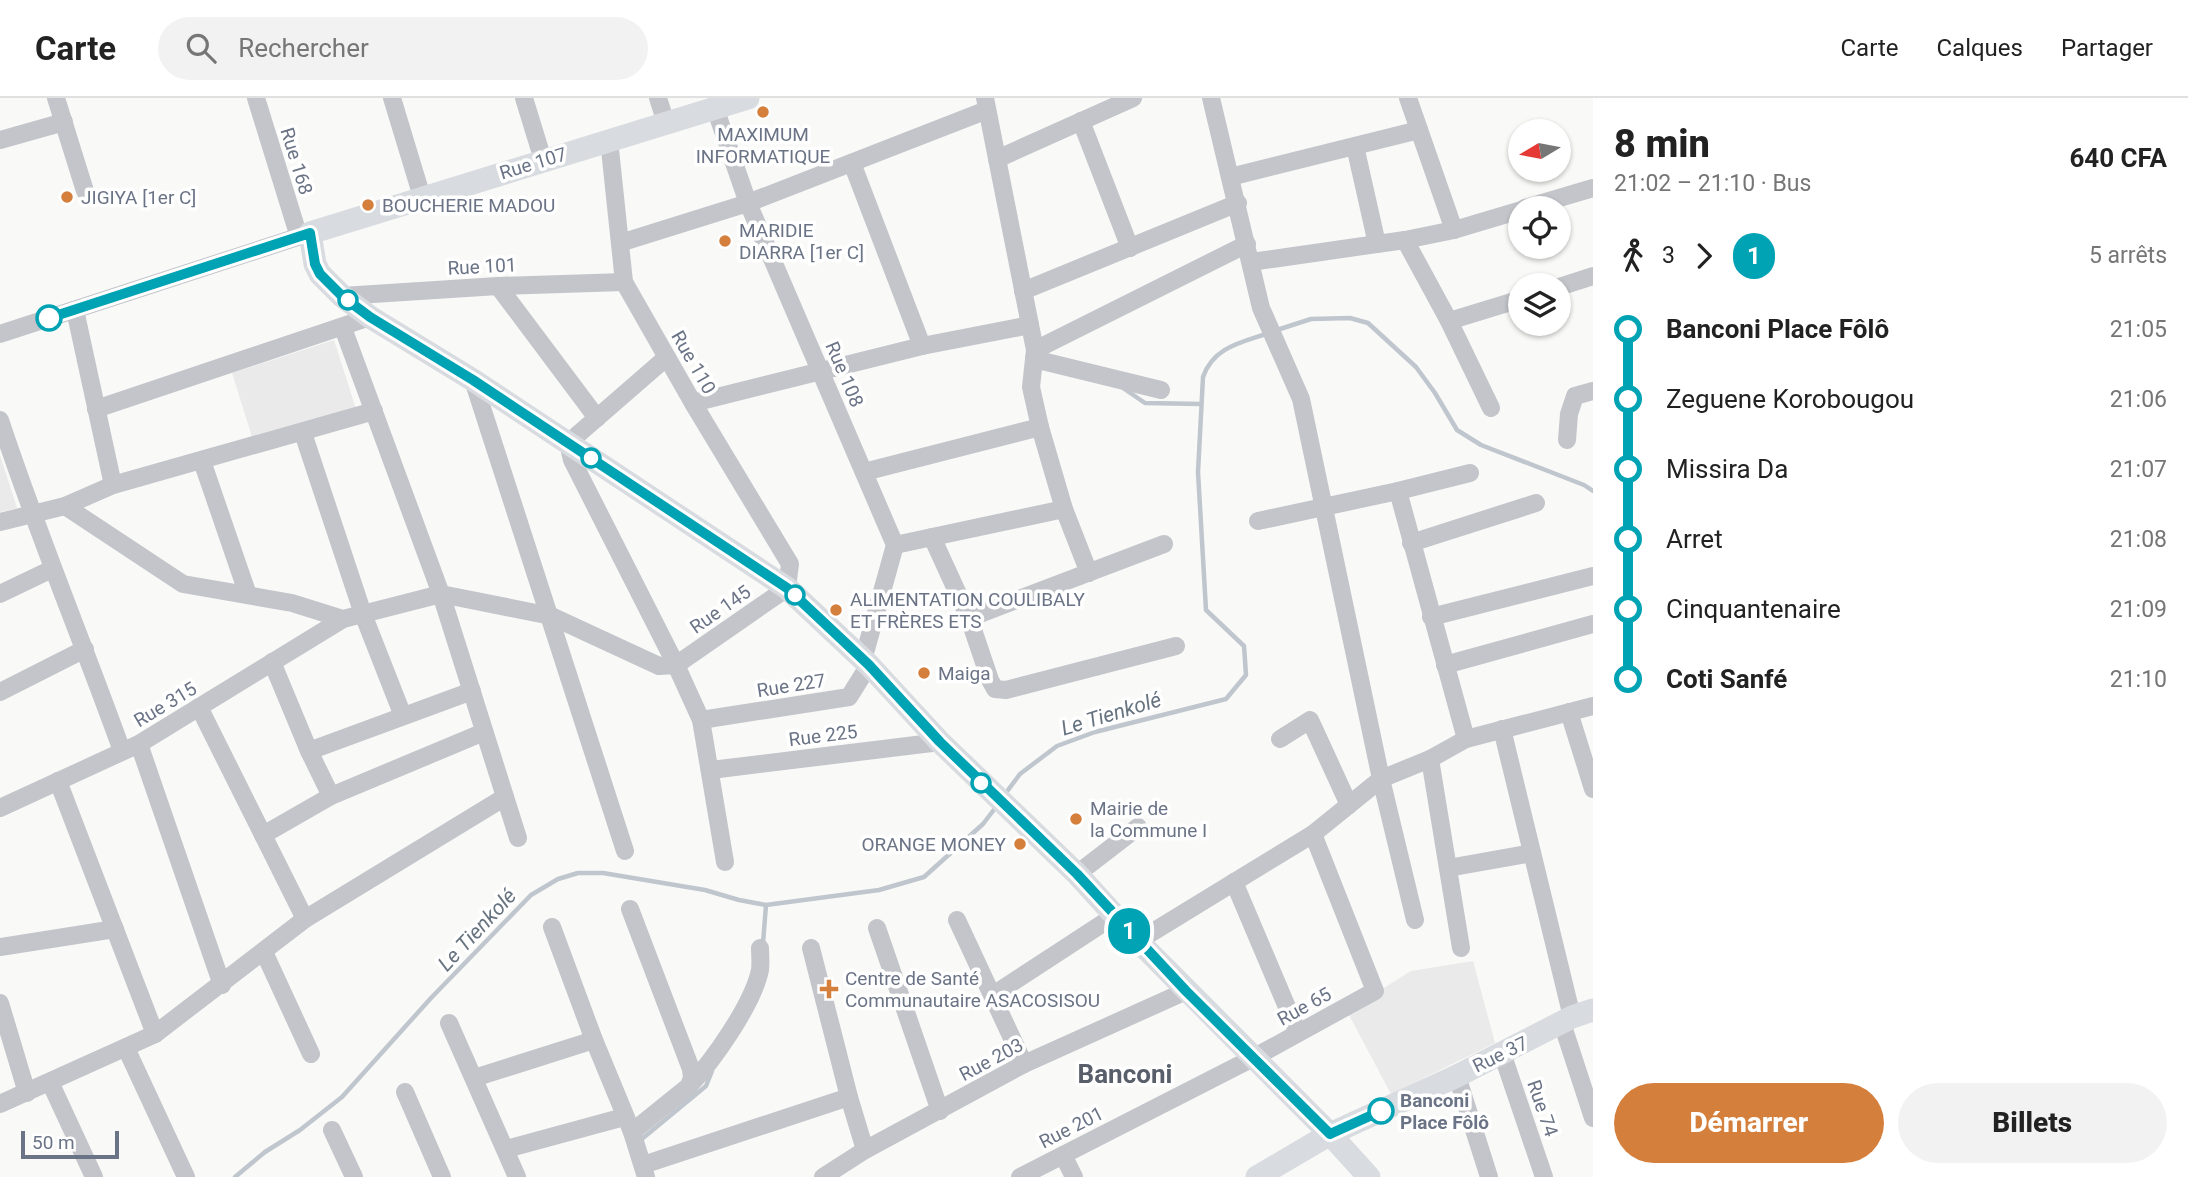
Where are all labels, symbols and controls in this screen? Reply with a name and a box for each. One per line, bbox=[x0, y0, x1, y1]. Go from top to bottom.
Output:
search box bbox=[158, 17, 648, 80]
text: Carte bbox=[35, 29, 116, 68]
icon: search bbox=[182, 29, 220, 67]
text: Rechercher bbox=[238, 33, 369, 63]
text: Carte bbox=[1840, 34, 1898, 62]
text: Calques bbox=[1936, 34, 2023, 62]
text: Partager bbox=[2061, 34, 2153, 62]
marker: MAXIMUM INFORMATIQUE bbox=[755, 104, 771, 120]
north arrow bbox=[1508, 119, 1572, 182]
map controls bbox=[1508, 119, 1571, 336]
text: 8 min bbox=[1614, 122, 1710, 166]
place label: MAXIMUM INFORMATIQUE bbox=[696, 123, 831, 168]
street label: Rue 168 bbox=[275, 125, 318, 198]
street label: Rue 107 bbox=[497, 142, 570, 185]
text: 640 CFA bbox=[2069, 143, 2167, 173]
text: 21:02 – 21:10 · Bus bbox=[1614, 170, 1811, 197]
place label: JIGIYA [1er C] bbox=[81, 186, 196, 209]
marker: JIGIYA [1er C] bbox=[59, 189, 75, 205]
place label: BOUCHERIE MADOU bbox=[382, 194, 555, 217]
button: locate bbox=[1508, 196, 1571, 259]
marker: BOUCHERIE MADOU bbox=[360, 197, 376, 213]
place label: MARIDIE DIARRA [1er C] bbox=[739, 219, 864, 264]
marker: MARIDIE DIARRA [1er C] bbox=[717, 233, 733, 249]
icon: walk bbox=[1614, 237, 1652, 275]
icon: forward bbox=[1685, 237, 1723, 275]
text: 3 bbox=[1662, 242, 1675, 269]
text: 1 bbox=[1747, 242, 1761, 270]
text: 5 arrêts bbox=[2089, 242, 2167, 269]
street label: Rue 101 bbox=[447, 253, 517, 280]
button: layers bbox=[1508, 273, 1571, 336]
unlabelled marker bbox=[338, 290, 358, 310]
unlabelled marker bbox=[36, 305, 62, 331]
text: Banconi Place Fôlô bbox=[1666, 314, 1889, 344]
text: 21:05 bbox=[2110, 316, 2167, 343]
street label: Rue 110 bbox=[666, 327, 721, 398]
street label: Rue 108 bbox=[820, 338, 869, 410]
text: Zeguene Korobougou bbox=[1666, 384, 1914, 414]
text: 21:06 bbox=[2110, 386, 2167, 413]
unlabelled marker bbox=[581, 448, 601, 468]
text: Missira Da bbox=[1666, 454, 1788, 484]
text: 21:07 bbox=[2110, 456, 2167, 483]
text: Arret bbox=[1666, 524, 1723, 554]
text: 21:08 bbox=[2110, 526, 2167, 553]
street label: Rue 145 bbox=[685, 580, 755, 639]
unlabelled marker bbox=[785, 585, 805, 605]
place label: ALIMENTATION COULIBALY ET FRÈRES ETS bbox=[850, 588, 1086, 633]
text: Cinquantenaire bbox=[1666, 594, 1841, 624]
text: 21:09 bbox=[2110, 596, 2167, 623]
marker: ALIMENTATION COULIBALY ET FRÈRES ETS bbox=[828, 602, 844, 618]
place label: Maiga bbox=[938, 662, 991, 685]
text: Coti Sanfé bbox=[1666, 664, 1787, 694]
marker: Maiga bbox=[916, 665, 932, 681]
text: 21:10 bbox=[2110, 666, 2167, 693]
street label: Rue 227 bbox=[755, 669, 827, 702]
street label: Rue 315 bbox=[130, 677, 201, 732]
water label: Le Tienkolé bbox=[1058, 687, 1164, 741]
street label: Rue 225 bbox=[787, 720, 859, 751]
unlabelled marker bbox=[971, 773, 991, 793]
place label: Mairie de la Commune I bbox=[1090, 797, 1207, 842]
marker: Mairie de la Commune I bbox=[1068, 811, 1084, 827]
place label: ORANGE MONEY bbox=[861, 833, 1007, 856]
marker: ORANGE MONEY bbox=[1012, 836, 1028, 852]
water label: Le Tienkolé bbox=[433, 884, 521, 976]
line badge: 1 bbox=[1106, 908, 1152, 954]
text: 1 bbox=[1122, 917, 1136, 945]
place label: Centre de Santé Communautaire ASACOSISOU bbox=[845, 967, 1100, 1012]
marker: Centre de Santé Communautaire ASACOSISOU bbox=[819, 979, 839, 999]
street label: Rue 65 bbox=[1273, 982, 1335, 1031]
street label: Rue 37 bbox=[1469, 1031, 1531, 1078]
street label: Rue 203 bbox=[955, 1033, 1027, 1086]
district label: Banconi bbox=[1078, 1059, 1172, 1089]
street label: Rue 74 bbox=[1522, 1077, 1563, 1140]
button: Démarrer bbox=[1614, 1083, 1884, 1163]
button: Billets bbox=[1898, 1083, 2167, 1163]
place label: Banconi Place Fôlô bbox=[1400, 1089, 1489, 1134]
marker: Banconi Place Fôlô bbox=[1368, 1098, 1394, 1124]
street label: Rue 201 bbox=[1035, 1102, 1107, 1153]
scale bar bbox=[21, 1128, 119, 1160]
text: 50 m bbox=[32, 1131, 75, 1154]

